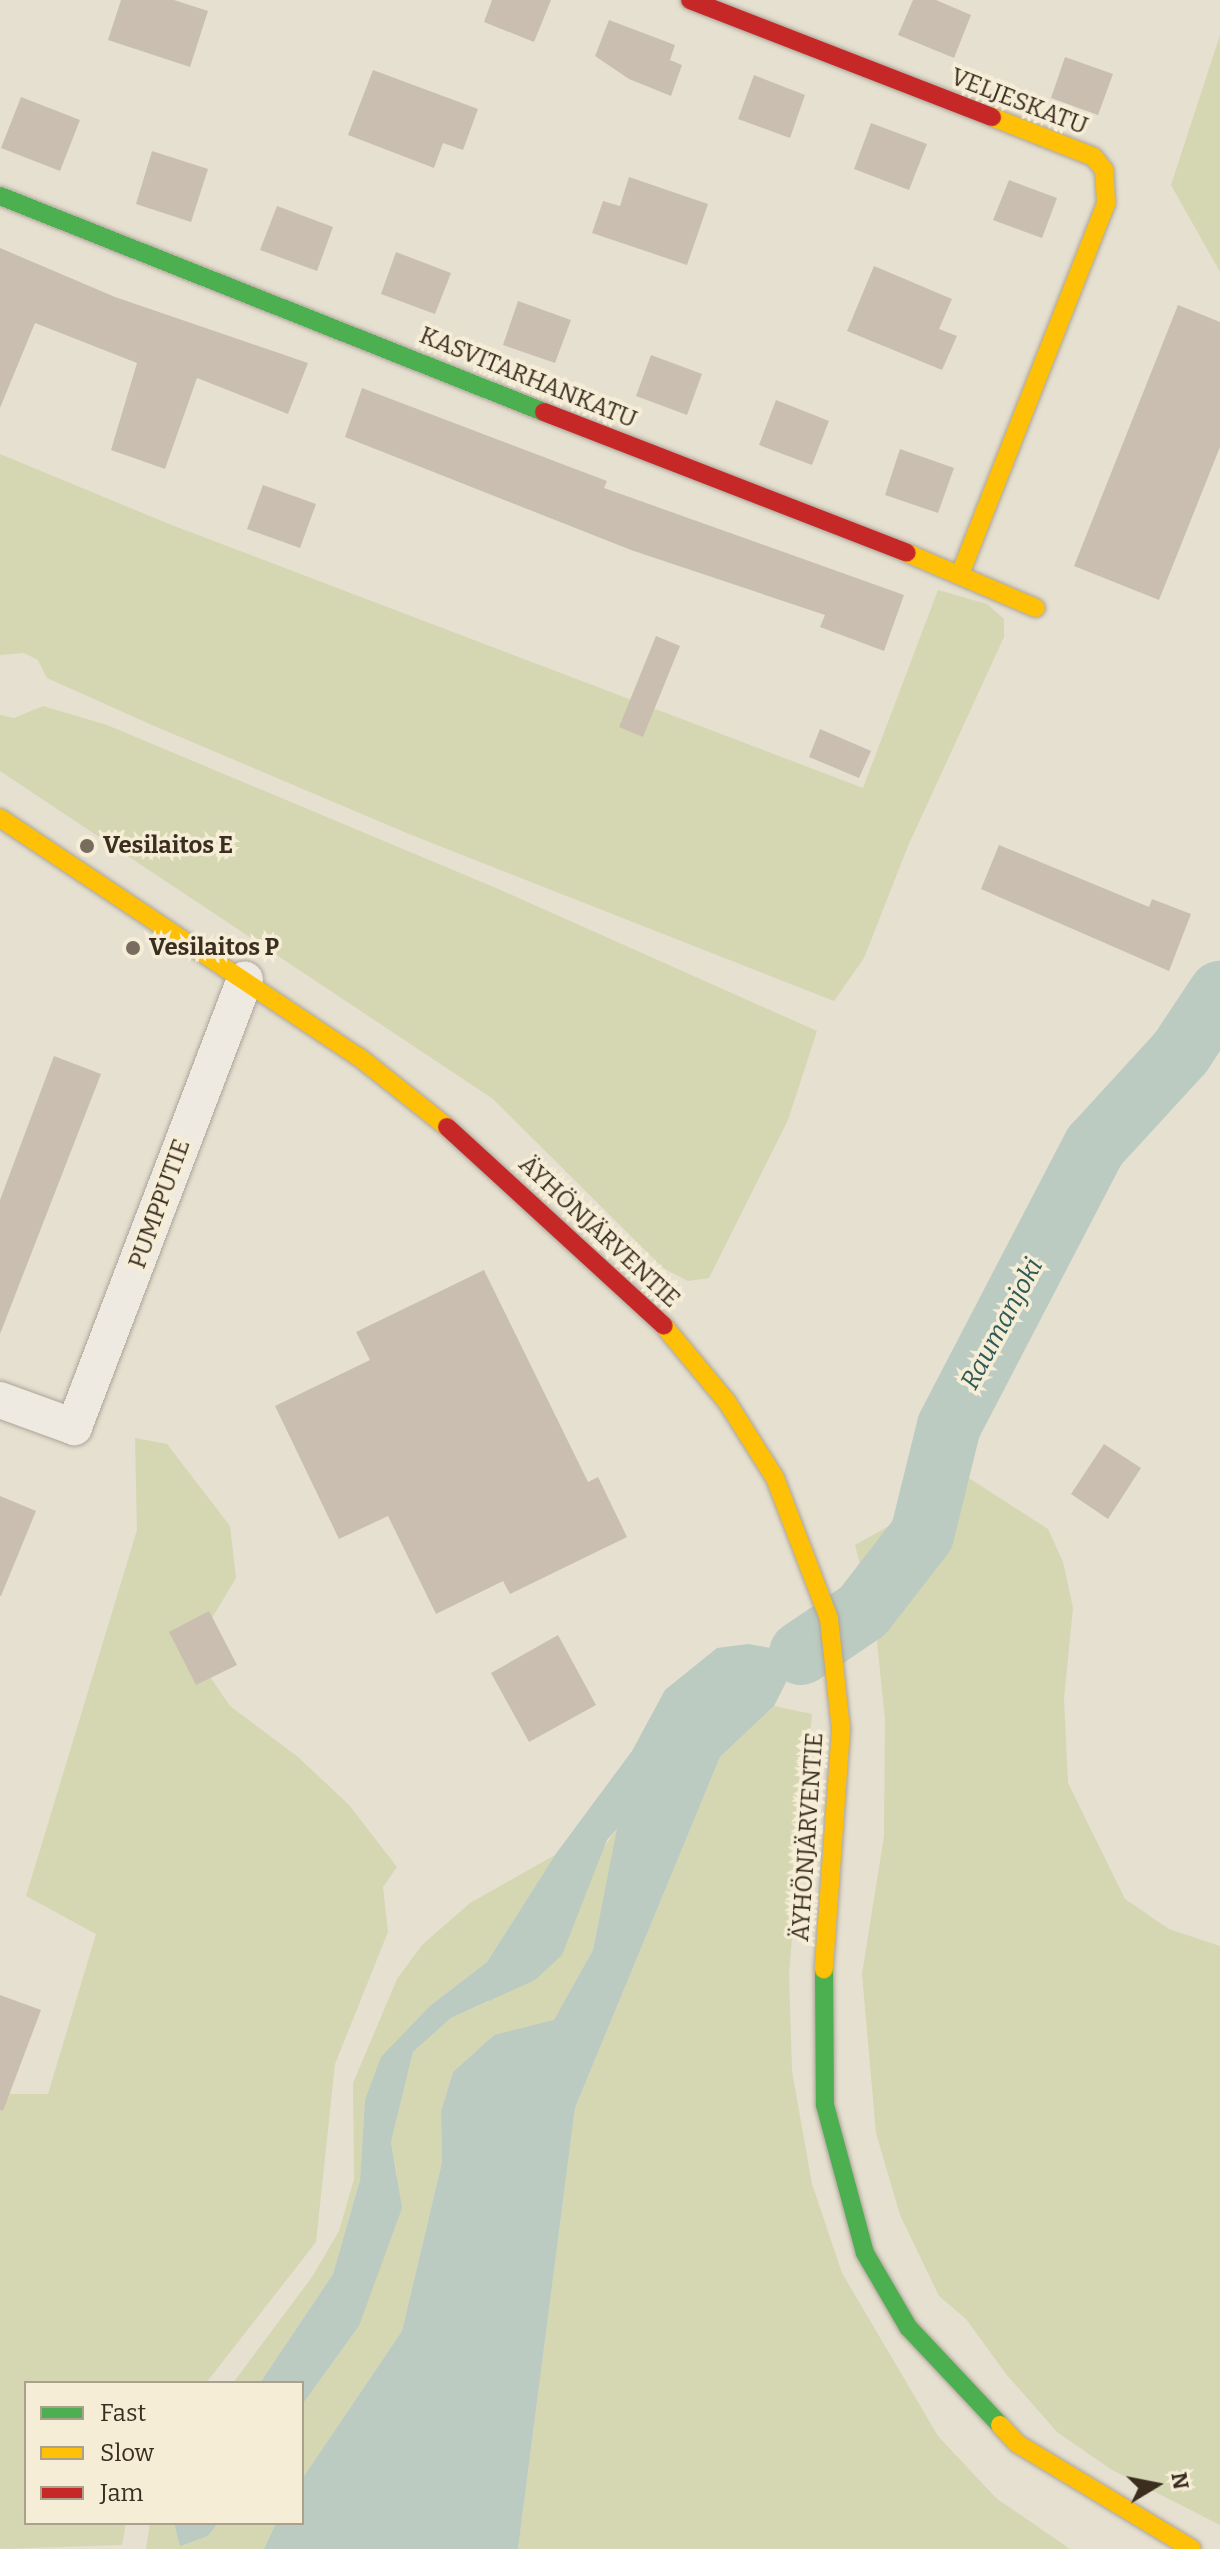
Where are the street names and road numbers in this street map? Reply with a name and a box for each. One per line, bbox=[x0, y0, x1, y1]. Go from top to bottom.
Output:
street label: VELJESKATU bbox=[947, 63, 1091, 141]
street label: KASVITARHANKATU bbox=[415, 321, 641, 435]
street label: PUMPPUTIE bbox=[123, 1135, 197, 1273]
street label: ÄYHÖNJÄRVENTIE bbox=[513, 1150, 685, 1314]
street label: ÄYHÖNJÄRVENTIE bbox=[786, 1732, 830, 1942]

